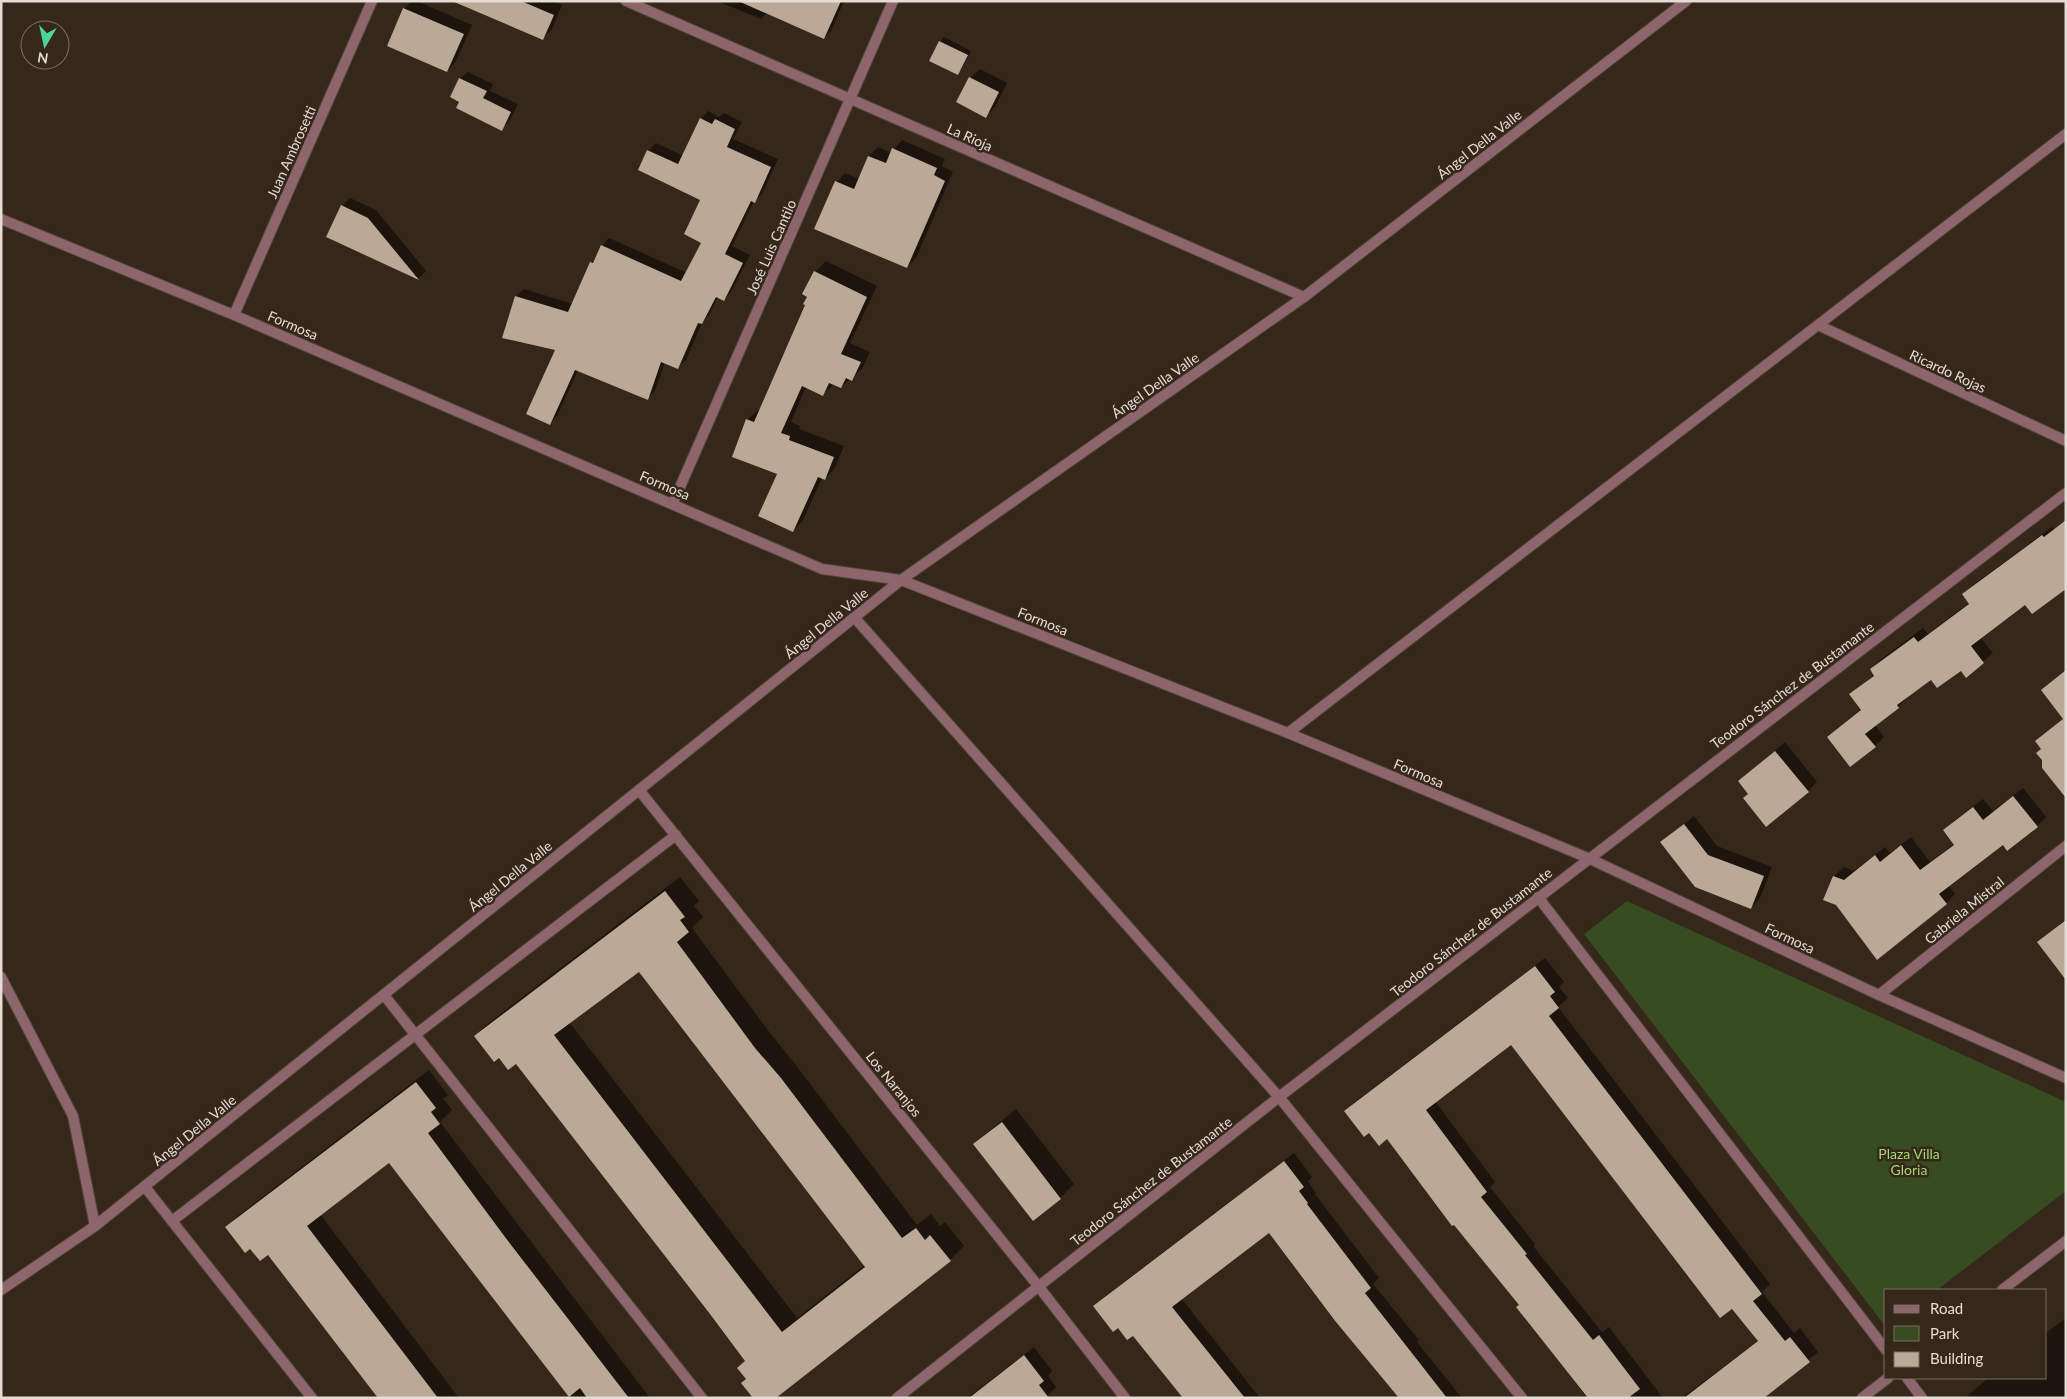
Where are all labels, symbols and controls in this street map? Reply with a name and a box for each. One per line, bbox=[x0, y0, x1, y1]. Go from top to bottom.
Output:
north arrow bbox=[20, 20, 70, 70]
text: N bbox=[36, 49, 50, 68]
street label: Juan Ambrosetti bbox=[263, 103, 319, 201]
street label: Ángel Della Valle bbox=[1433, 106, 1525, 182]
street label: La Rioja bbox=[945, 119, 995, 155]
street label: José Luis Cantilo bbox=[742, 197, 800, 297]
street label: Formosa bbox=[265, 307, 321, 343]
street label: Ricardo Rojas bbox=[1907, 346, 1989, 396]
street label: Ángel Della Valle bbox=[1108, 349, 1202, 421]
street label: Formosa bbox=[637, 467, 693, 503]
street label: Ángel Della Valle bbox=[781, 584, 871, 662]
street label: Formosa bbox=[1015, 603, 1071, 639]
street label: Teodoro Sánchez de Bustamante bbox=[1707, 618, 1877, 752]
street label: Formosa bbox=[1391, 755, 1447, 791]
street label: Ángel Della Valle bbox=[465, 837, 555, 915]
street label: Teodoro Sánchez de Bustamante bbox=[1387, 864, 1555, 1000]
street label: Gabriela Mistral bbox=[1921, 873, 2007, 947]
street label: Formosa bbox=[1762, 919, 1818, 957]
street label: Los Naranjos bbox=[863, 1048, 925, 1120]
street label: Ángel Della Valle bbox=[149, 1091, 239, 1169]
street label: Teodoro Sánchez de Bustamante bbox=[1067, 1113, 1235, 1249]
park label: Plaza Villa Gloria bbox=[1878, 1145, 1940, 1178]
legend bbox=[1884, 1289, 2047, 1379]
text: Road bbox=[1930, 1299, 1963, 1317]
text: Park bbox=[1930, 1324, 1960, 1342]
text: Building bbox=[1930, 1349, 1983, 1367]

